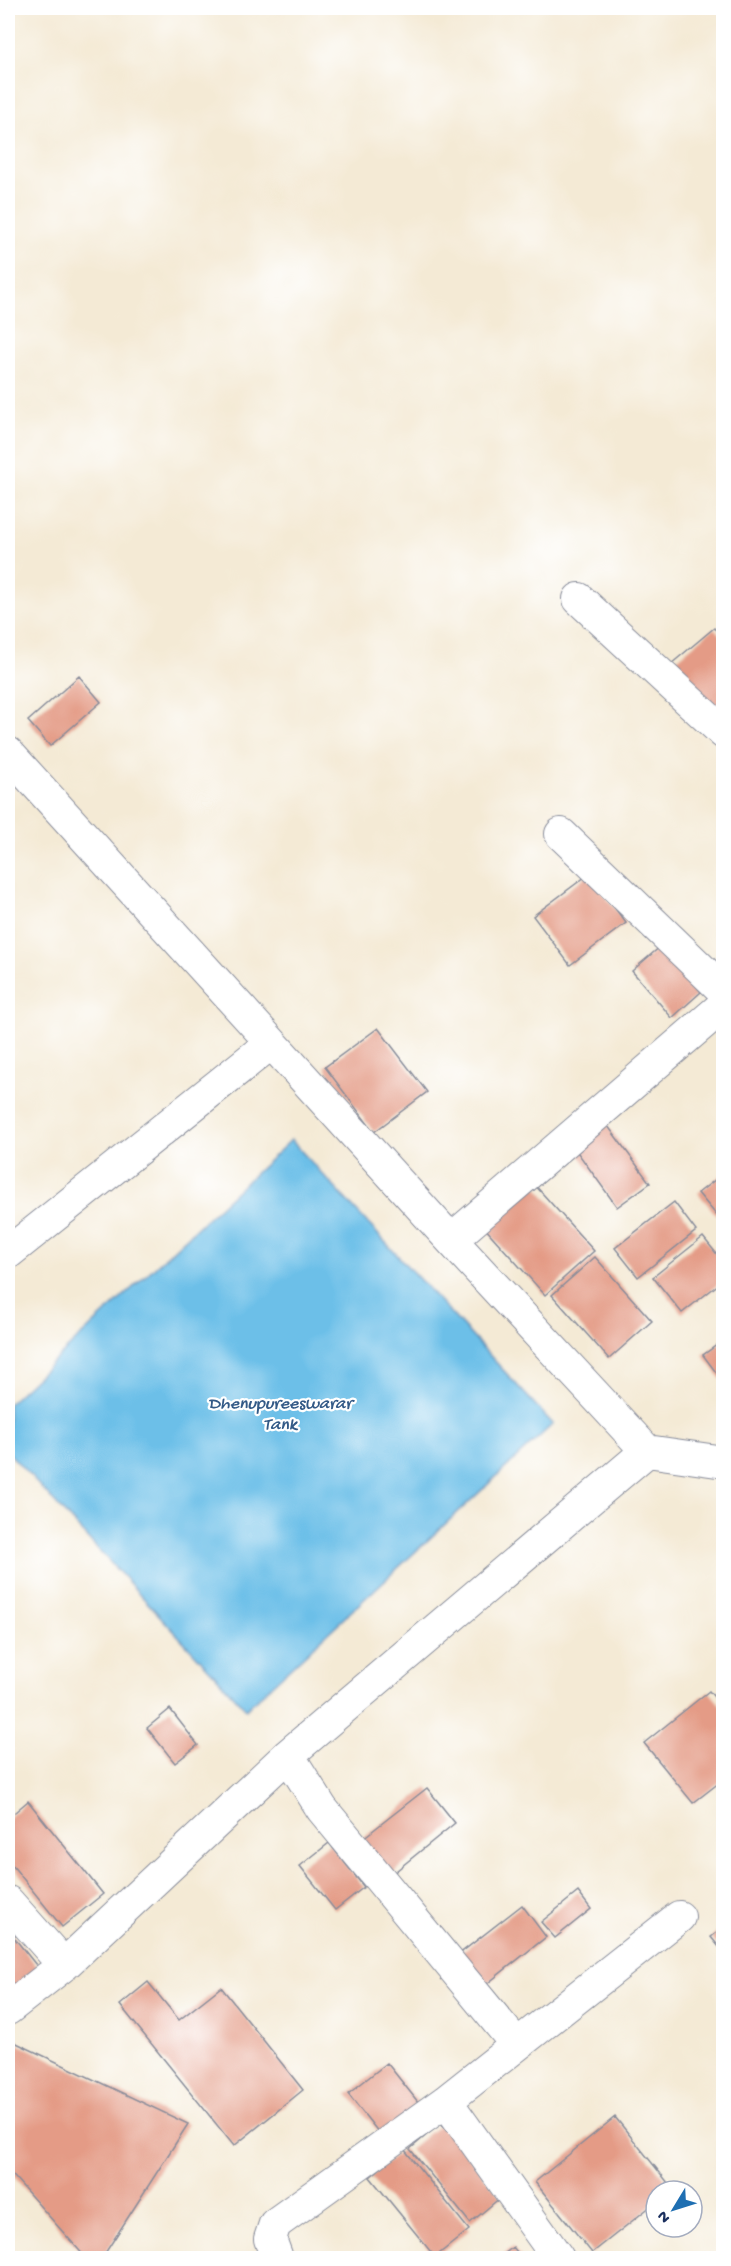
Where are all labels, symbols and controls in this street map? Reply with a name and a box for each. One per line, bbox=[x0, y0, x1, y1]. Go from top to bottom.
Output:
water label: Dhenupureeswarar Tank bbox=[208, 1394, 355, 1436]
north arrow bbox=[644, 2179, 704, 2239]
text: N bbox=[654, 2206, 676, 2226]

